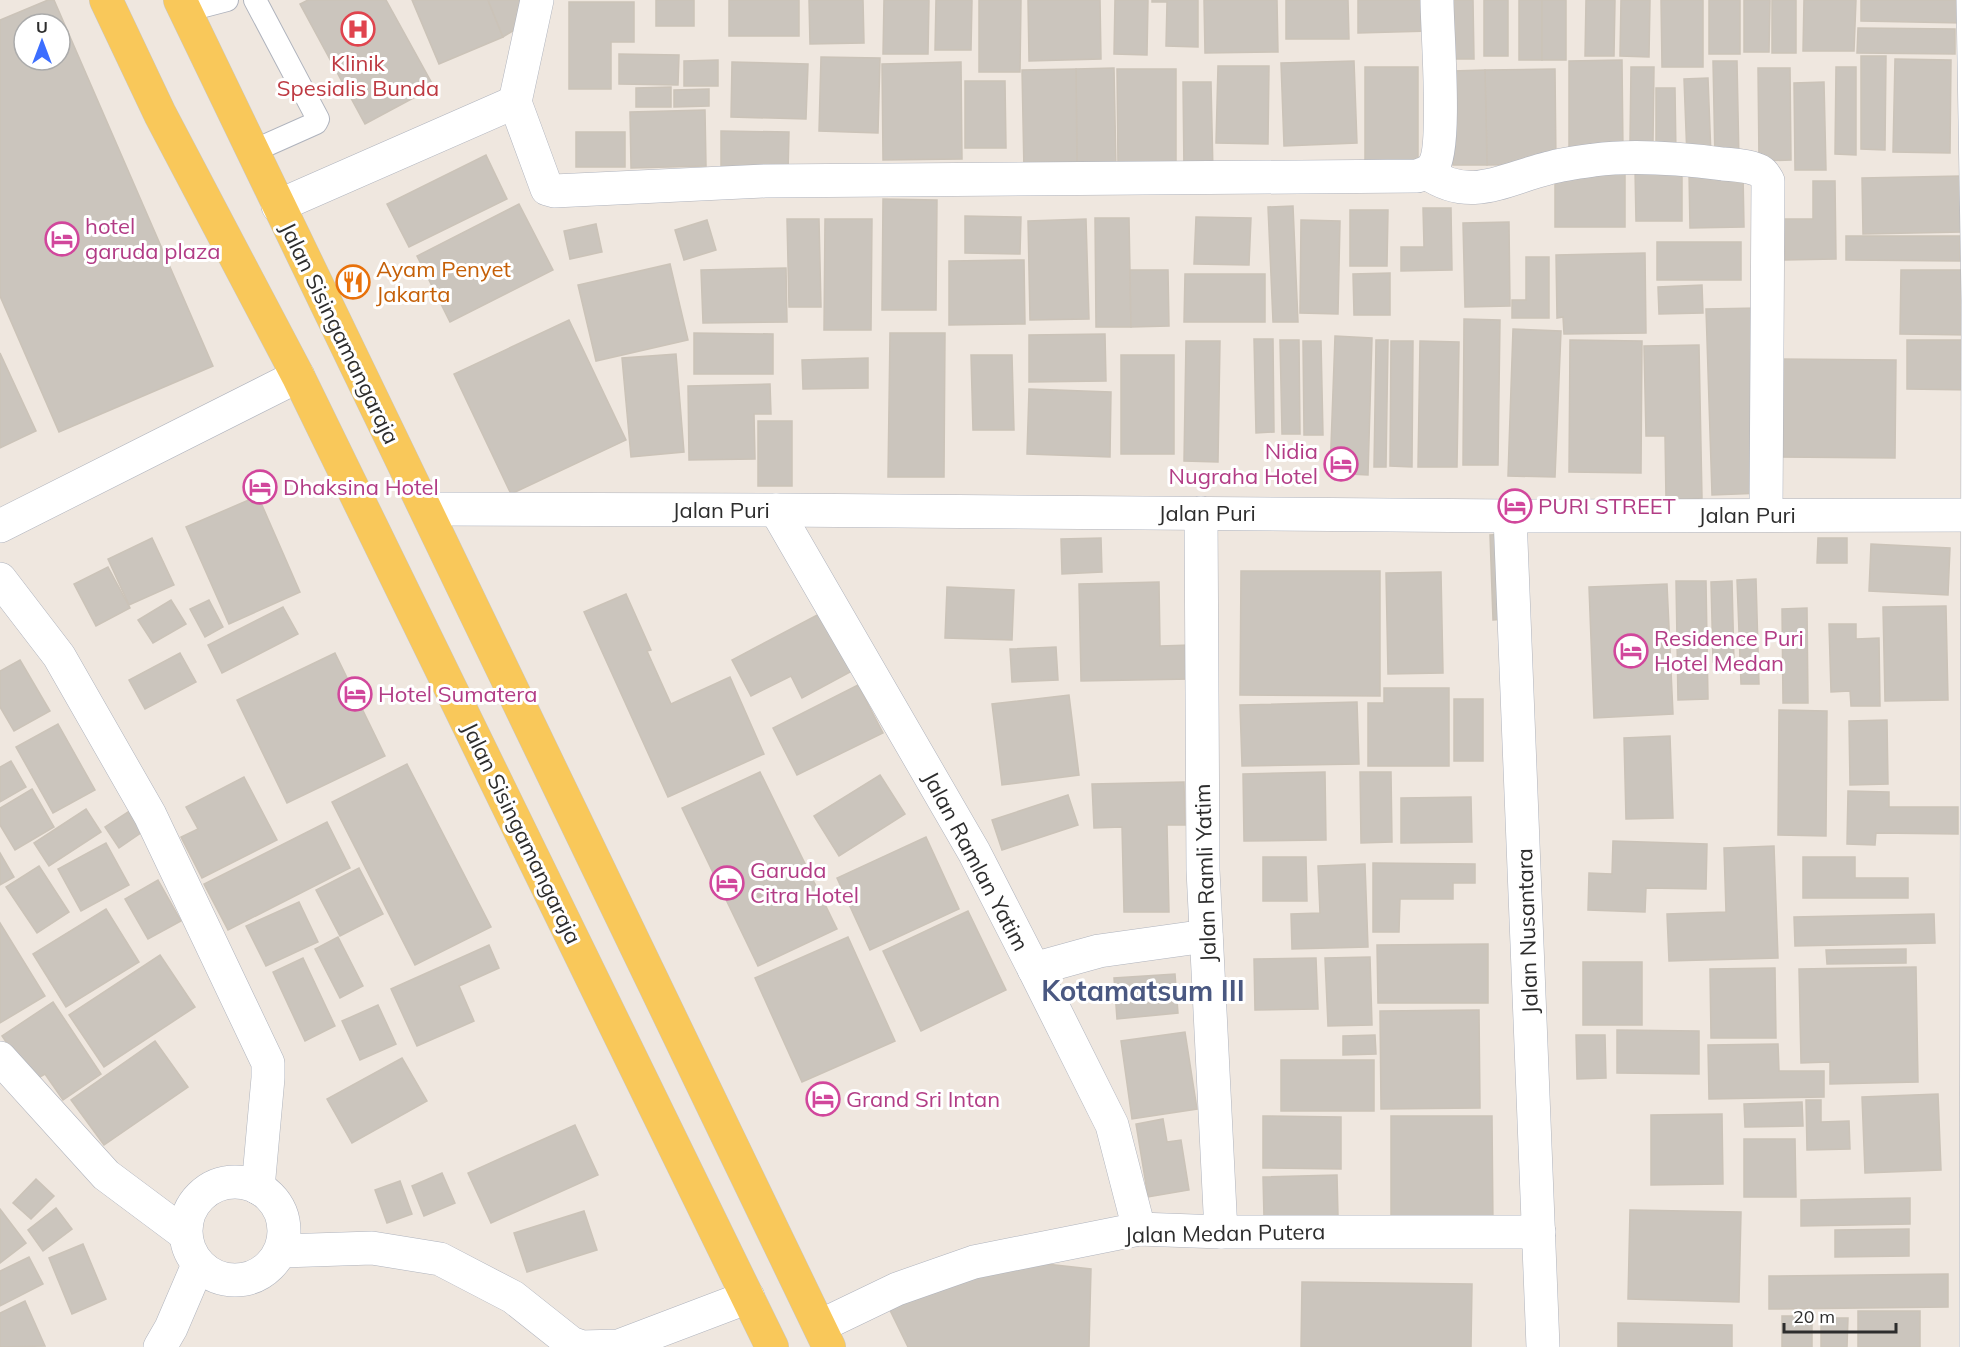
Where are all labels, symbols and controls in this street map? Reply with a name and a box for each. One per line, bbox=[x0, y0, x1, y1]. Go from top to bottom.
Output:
hospital icon: Klinik Spesialis Bunda bbox=[340, 11, 376, 47]
north arrow bbox=[12, 12, 72, 72]
text: U bbox=[36, 17, 48, 37]
place label: Klinik Spesialis Bunda bbox=[277, 49, 439, 102]
place label: hotel garuda plaza bbox=[85, 212, 220, 265]
street label: Jalan Sisingamangaraja bbox=[274, 218, 406, 448]
hotel icon: hotel garuda plaza bbox=[44, 221, 80, 257]
place label: Ayam Penyet Jakarta bbox=[376, 255, 511, 308]
restaurant icon: Ayam Penyet Jakarta bbox=[335, 264, 371, 300]
place label: Nidia Nugraha Hotel bbox=[1169, 437, 1318, 490]
hotel icon: Nidia Nugraha Hotel bbox=[1323, 446, 1359, 482]
hotel icon: Dhaksina Hotel bbox=[242, 469, 278, 505]
place label: Dhaksina Hotel bbox=[283, 473, 439, 501]
hotel icon: PURI STREET bbox=[1497, 488, 1533, 524]
place label: PURI STREET bbox=[1538, 492, 1676, 520]
street label: Jalan Puri bbox=[672, 496, 770, 524]
street label: Jalan Puri bbox=[1158, 499, 1256, 527]
street label: Jalan Puri bbox=[1698, 501, 1796, 529]
place label: Residence Puri Hotel Medan bbox=[1654, 624, 1804, 677]
hotel icon: Residence Puri Hotel Medan bbox=[1613, 633, 1649, 669]
hotel icon: Hotel Sumatera bbox=[337, 676, 373, 712]
place label: Hotel Sumatera bbox=[378, 680, 537, 708]
street label: Jalan Sisingamangaraja bbox=[456, 718, 588, 948]
street label: Jalan Ramlan Yatim bbox=[917, 766, 1035, 956]
street label: Jalan Ramli Yatim bbox=[1188, 783, 1222, 963]
street label: Jalan Nusantara bbox=[1510, 848, 1544, 1014]
place label: Garuda Citra Hotel bbox=[750, 856, 859, 909]
hotel icon: Garuda Citra Hotel bbox=[709, 865, 745, 901]
district label: Kotamatsum III bbox=[1041, 973, 1245, 1008]
hotel icon: Grand Sri Intan bbox=[805, 1081, 841, 1117]
place label: Grand Sri Intan bbox=[846, 1085, 1000, 1113]
street label: Jalan Medan Putera bbox=[1124, 1217, 1326, 1249]
scale bar bbox=[1784, 1296, 1896, 1334]
text: 20 m bbox=[1793, 1305, 1835, 1328]

